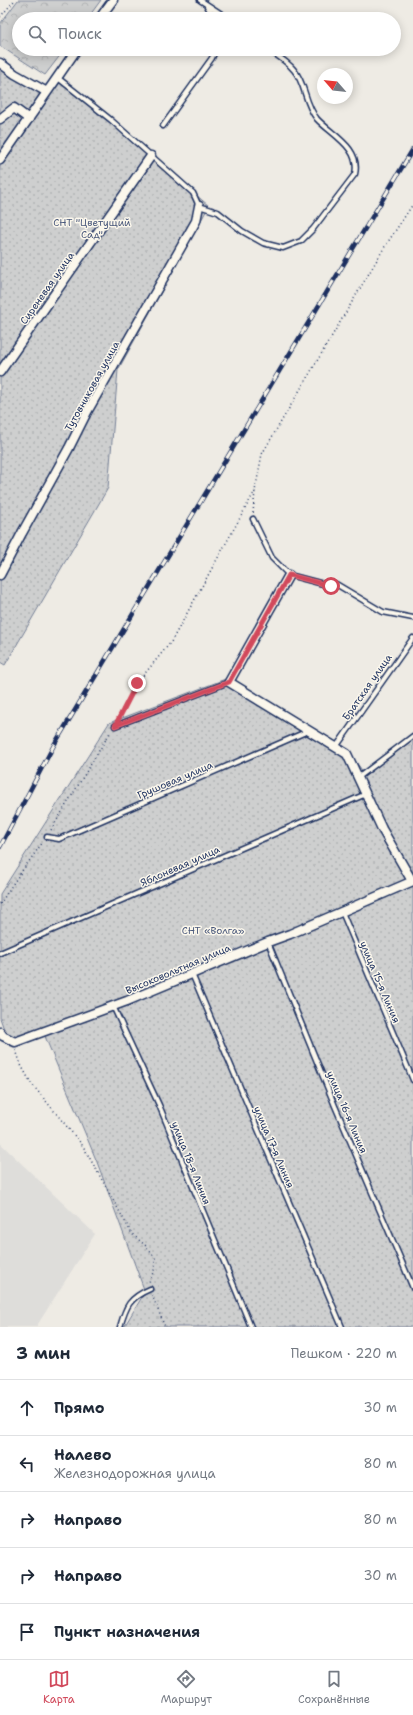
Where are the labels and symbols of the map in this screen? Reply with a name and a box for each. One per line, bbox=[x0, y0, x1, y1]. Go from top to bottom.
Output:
north arrow bbox=[317, 68, 353, 104]
park label: СНТ "Цветущий Сад" bbox=[53, 216, 131, 241]
street label: Сиреневая улица bbox=[17, 249, 77, 327]
street label: Тутовниковая улица bbox=[62, 338, 123, 433]
route start bbox=[322, 577, 340, 595]
street label: Братская улица bbox=[339, 651, 395, 723]
route end bbox=[128, 674, 146, 692]
street label: Грушовая улица bbox=[135, 758, 215, 802]
street label: Яблоневая улица bbox=[138, 842, 222, 889]
park label: СНТ «Волга» bbox=[182, 924, 244, 937]
street label: улица 15-я Линия bbox=[357, 939, 403, 1025]
street label: Высоковольтная улица bbox=[124, 941, 233, 997]
street label: улица 16-я Линия bbox=[324, 1069, 370, 1155]
street label: улица 17-я Линия bbox=[251, 1104, 297, 1190]
street label: улица 18-я Линия bbox=[168, 1120, 214, 1206]

